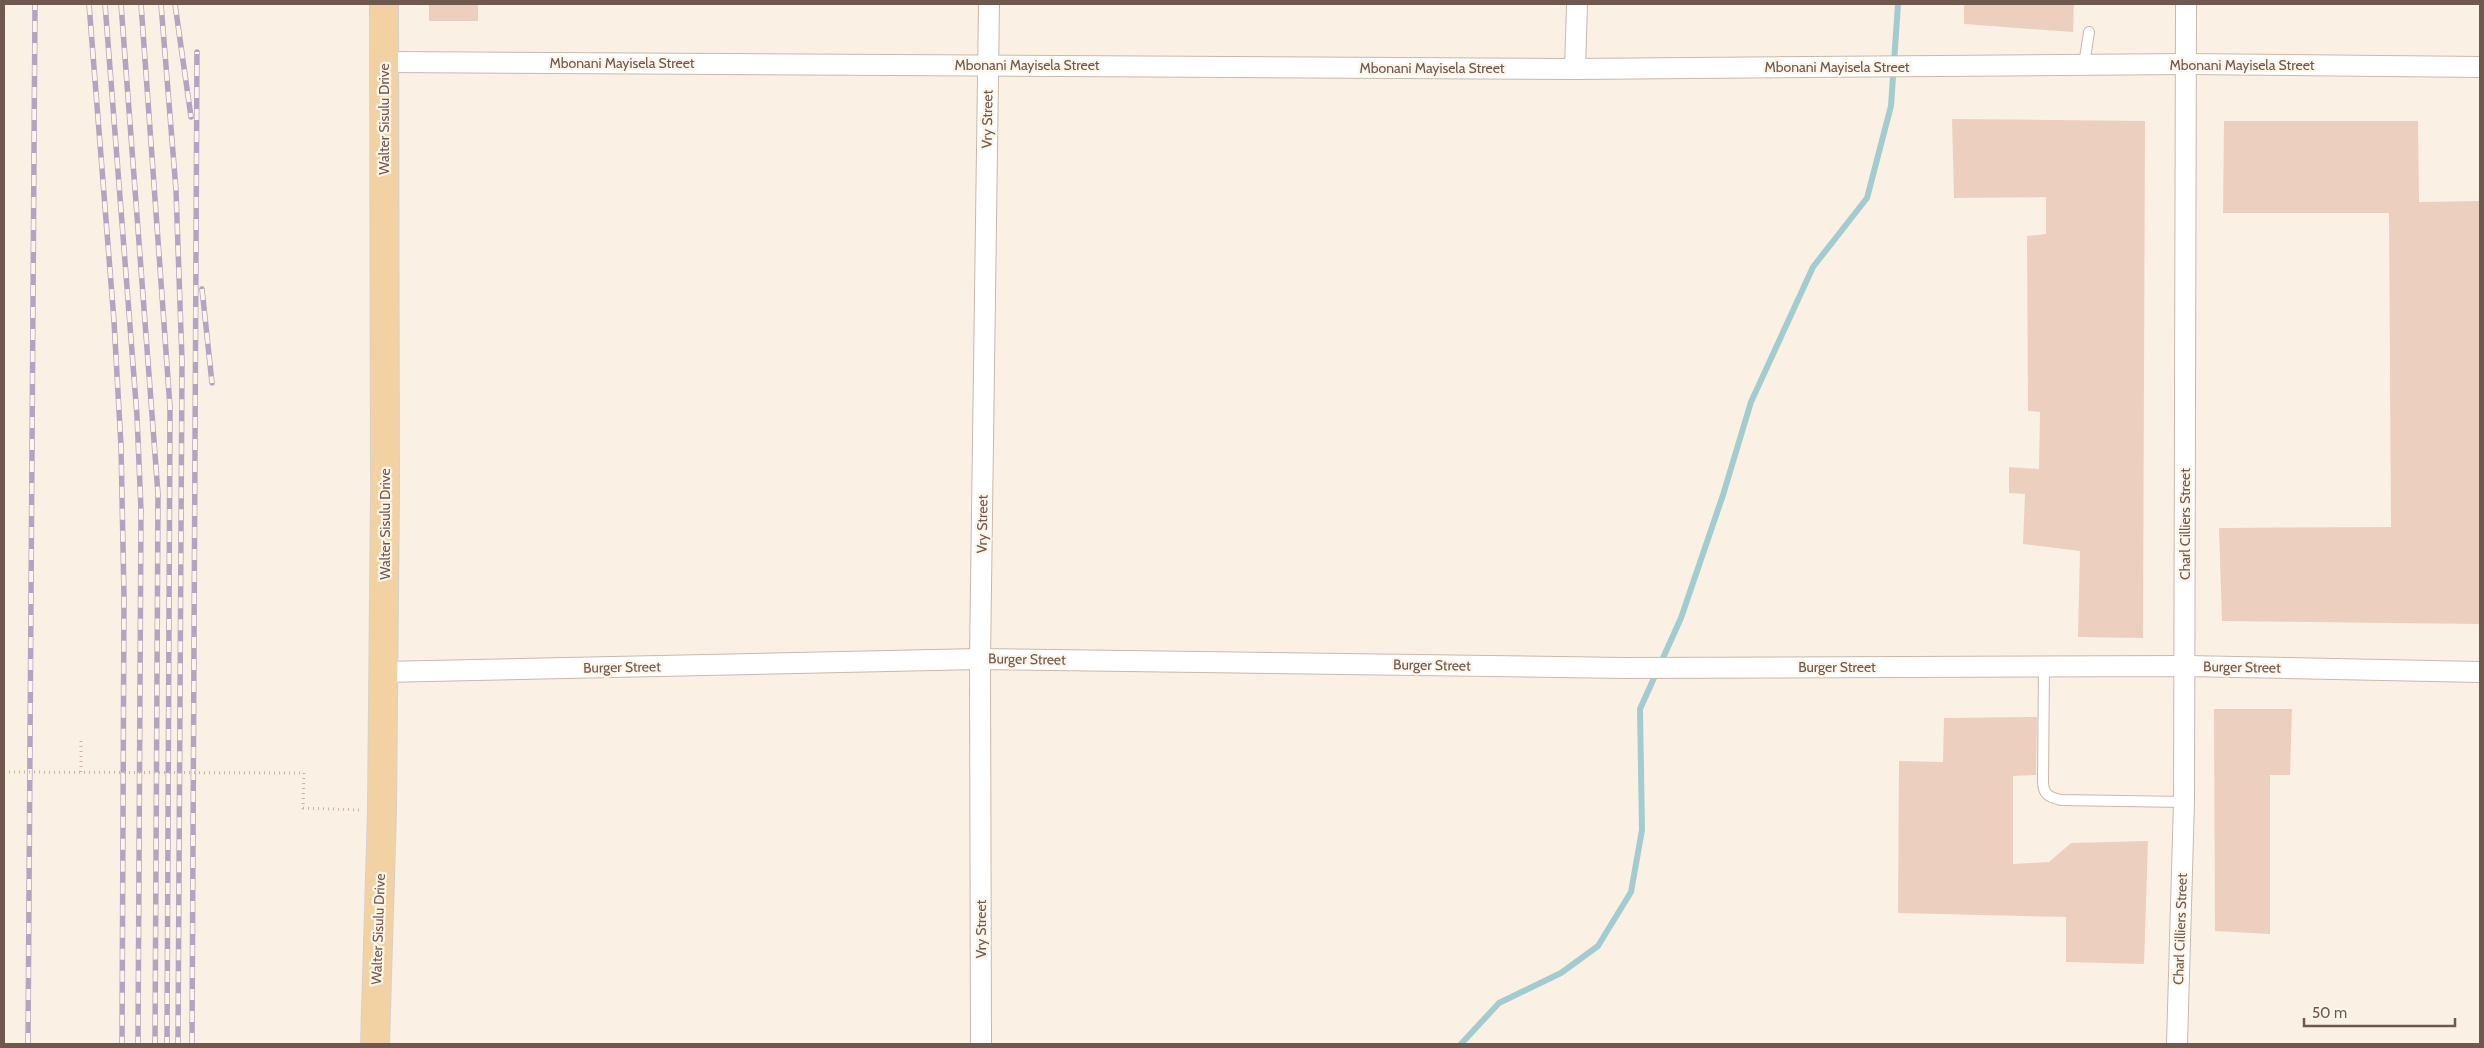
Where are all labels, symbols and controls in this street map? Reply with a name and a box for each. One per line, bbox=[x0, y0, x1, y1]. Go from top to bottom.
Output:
street label: Mbonani Mayisela Street bbox=[549, 54, 695, 72]
street label: Mbonani Mayisela Street bbox=[954, 56, 1100, 74]
street label: Mbonani Mayisela Street bbox=[2169, 56, 2315, 74]
street label: Mbonani Mayisela Street bbox=[1764, 58, 1910, 76]
street label: Mbonani Mayisela Street bbox=[1359, 59, 1505, 77]
street label: Walter Sisulu Drive bbox=[375, 63, 393, 175]
street label: Vry Street bbox=[977, 89, 997, 148]
street label: Walter Sisulu Drive bbox=[376, 468, 394, 580]
street label: Charl Cilliers Street bbox=[2176, 468, 2194, 580]
street label: Vry Street bbox=[972, 494, 992, 553]
street label: Burger Street bbox=[988, 649, 1066, 669]
street label: Burger Street bbox=[1393, 655, 1471, 675]
street label: Burger Street bbox=[583, 657, 661, 677]
street label: Burger Street bbox=[2203, 657, 2281, 677]
street label: Burger Street bbox=[1798, 658, 1876, 676]
street label: Charl Cilliers Street bbox=[2169, 872, 2191, 985]
street label: Walter Sisulu Drive bbox=[367, 873, 389, 985]
street label: Vry Street bbox=[972, 899, 990, 958]
scale bar bbox=[2304, 996, 2455, 1028]
text: 50 m bbox=[2312, 1004, 2347, 1022]

